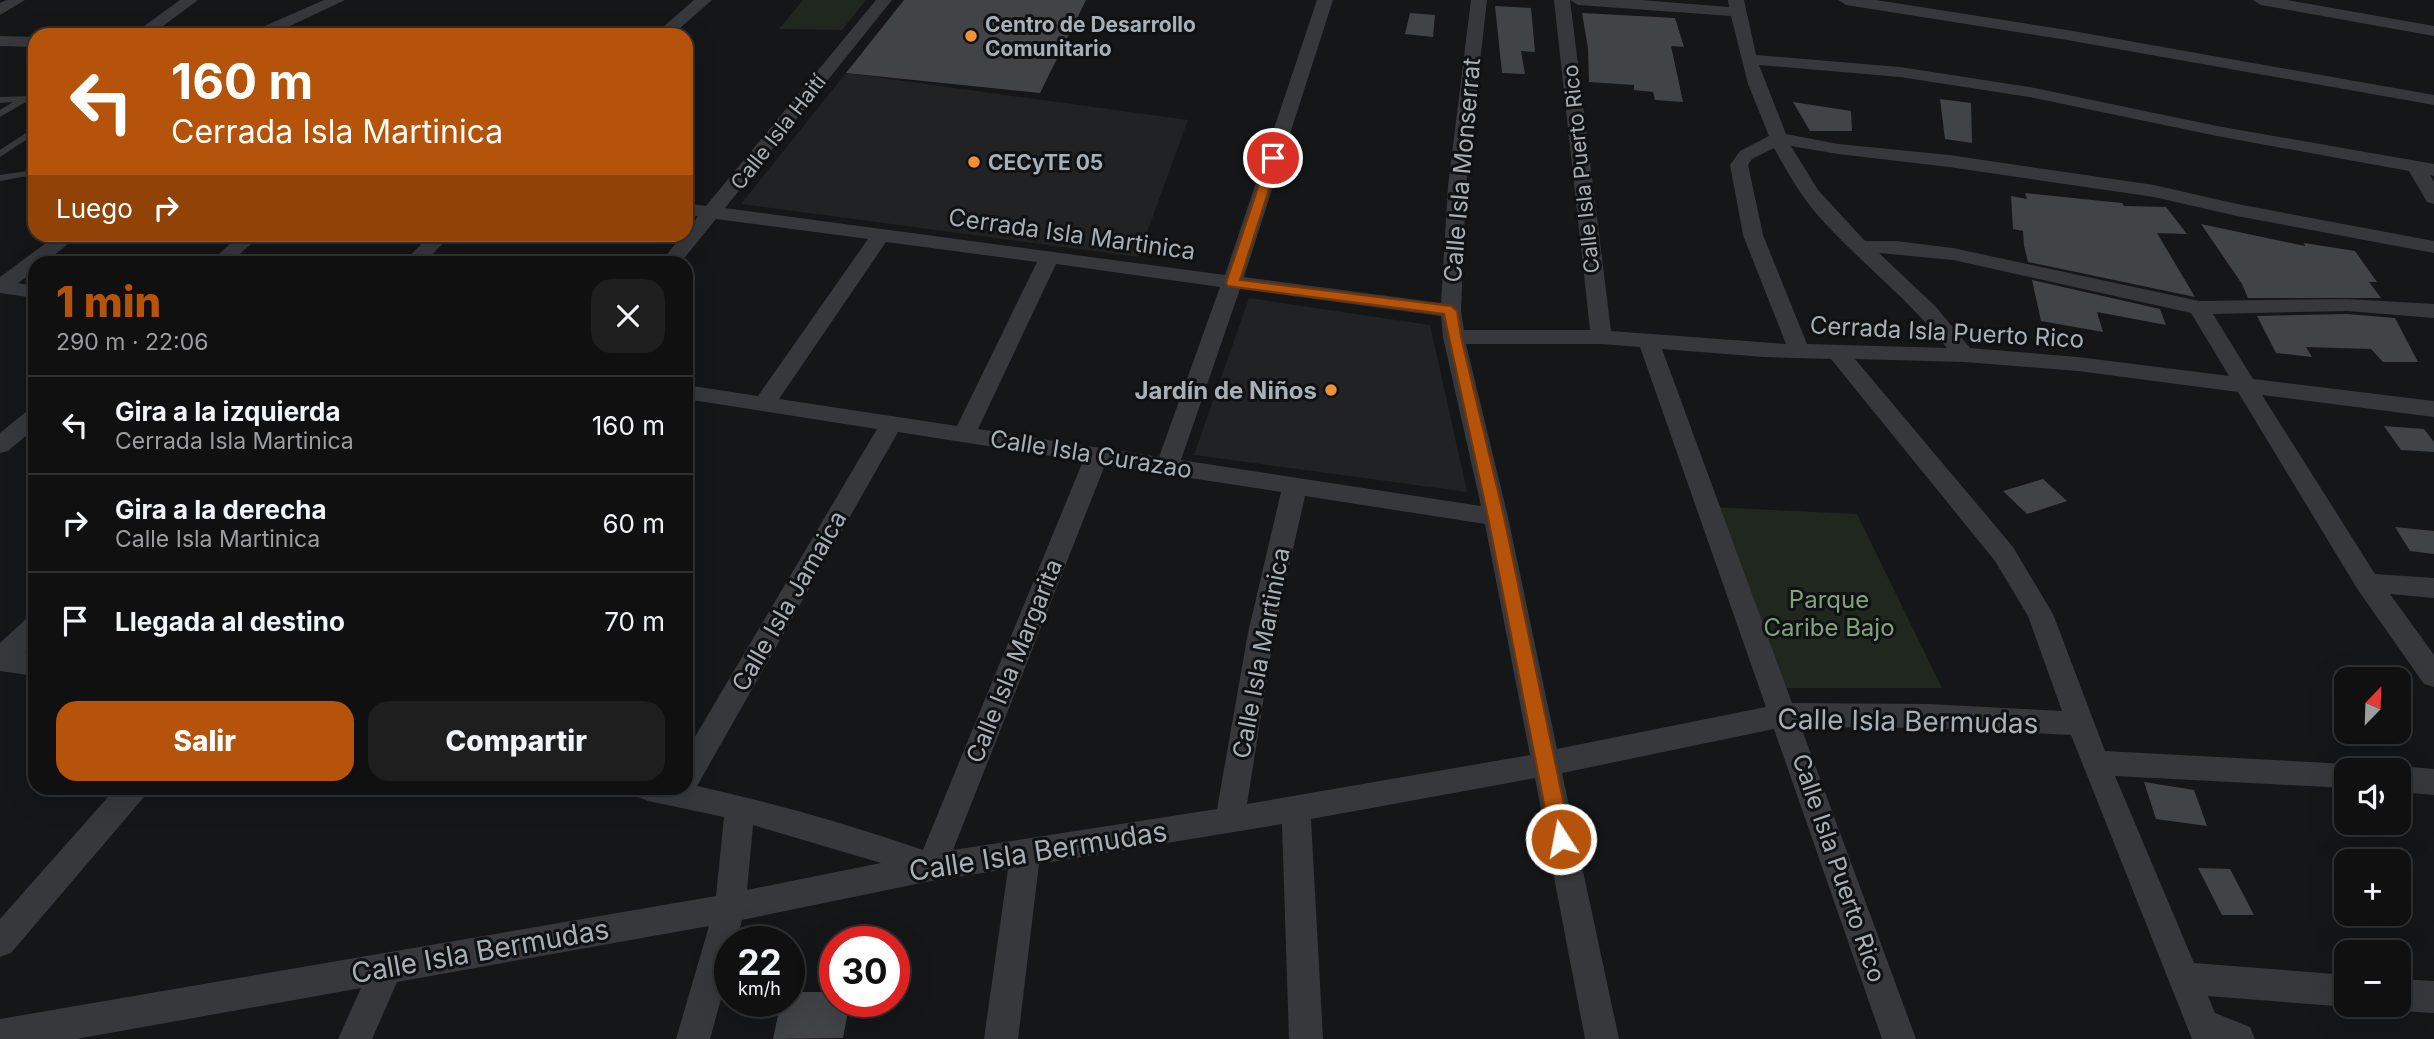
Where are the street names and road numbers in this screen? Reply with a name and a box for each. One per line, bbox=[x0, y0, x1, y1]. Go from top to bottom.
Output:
street label: Calle Isla Monserrat bbox=[1438, 56, 1486, 283]
street label: Calle Isla Puerto Rico bbox=[1558, 63, 1604, 275]
street label: Calle Isla Haití bbox=[725, 69, 831, 195]
street label: Cerrada Isla Martinica bbox=[947, 202, 1197, 266]
street label: Cerrada Isla Puerto Rico bbox=[1809, 310, 2085, 354]
street label: Calle Isla Curazao bbox=[988, 424, 1194, 484]
street label: Calle Isla Jamaica bbox=[726, 506, 852, 696]
street label: Calle Isla Martinica bbox=[1226, 545, 1296, 761]
street label: Calle Isla Margarita bbox=[960, 555, 1068, 767]
street label: Calle Isla Bermudas bbox=[1777, 702, 2039, 740]
street label: Calle Isla Puerto Rico bbox=[1786, 750, 1892, 986]
street label: Calle Isla Bermudas bbox=[906, 814, 1170, 888]
street label: Calle Isla Bermudas bbox=[349, 912, 611, 990]

